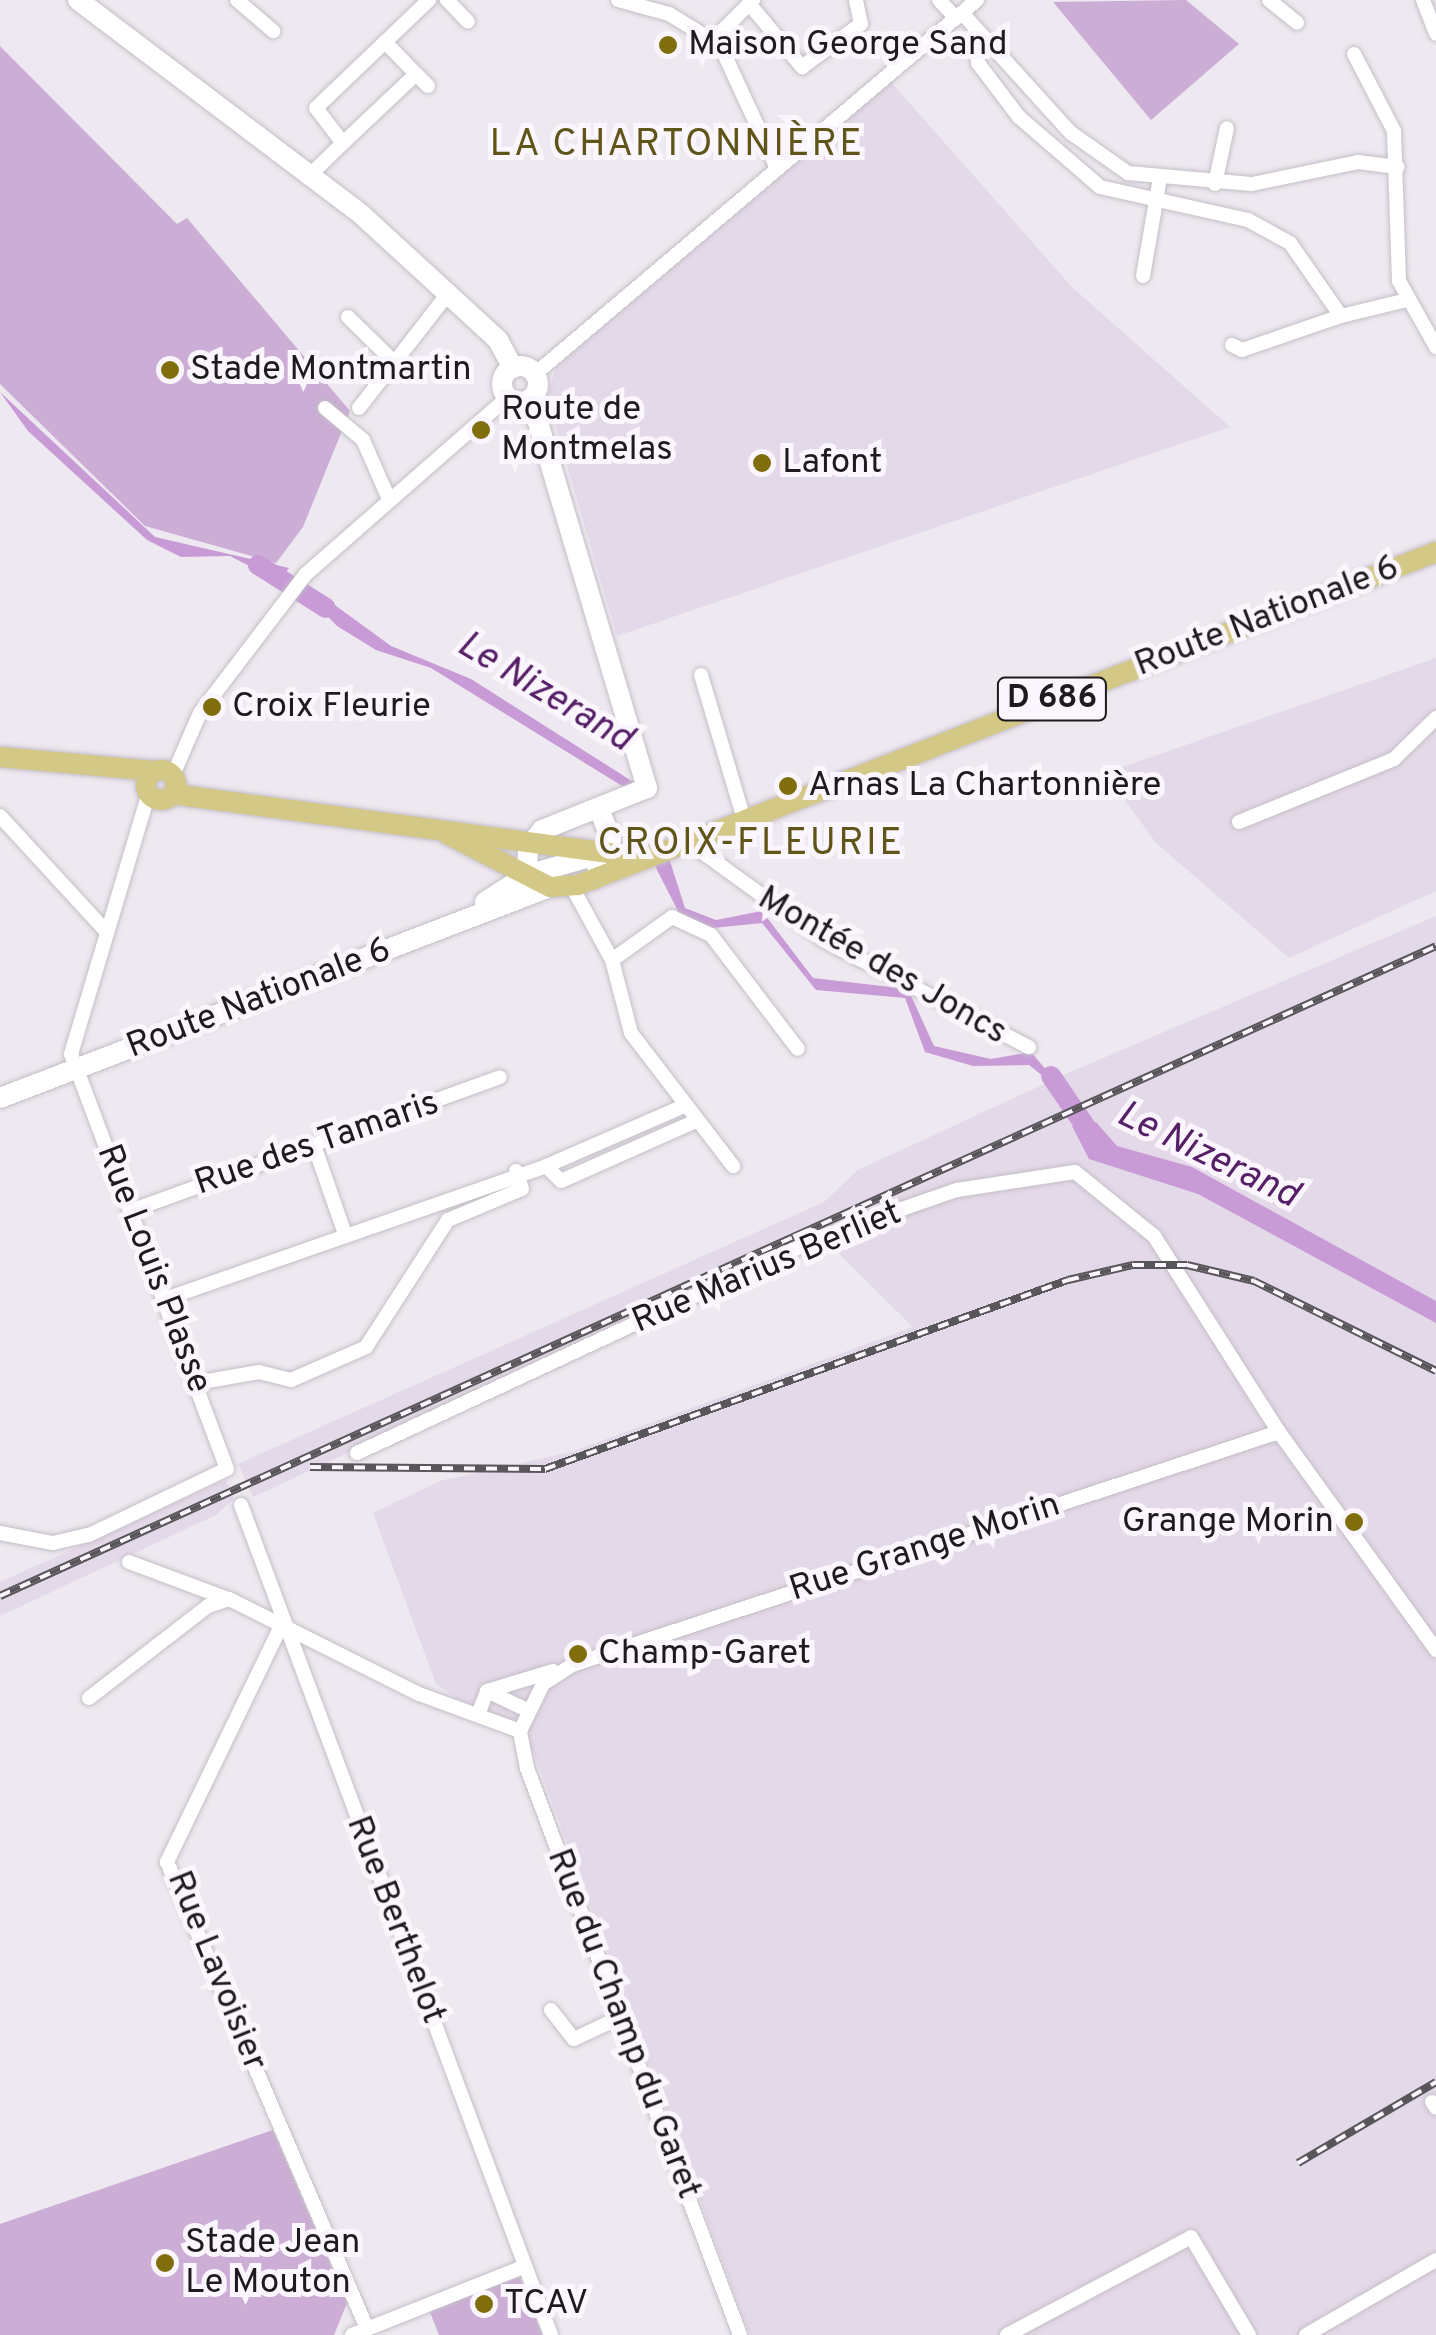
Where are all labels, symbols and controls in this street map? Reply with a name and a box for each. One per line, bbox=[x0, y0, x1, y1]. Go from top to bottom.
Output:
place label: Maison George Sand bbox=[688, 24, 1008, 66]
marker: Maison George Sand bbox=[657, 34, 679, 56]
district label: LA CHARTONNIÈRE bbox=[489, 123, 865, 169]
place label: Stade Montmartin bbox=[190, 349, 472, 391]
marker: Stade Montmartin bbox=[159, 359, 181, 381]
place label: Route de Montmelas bbox=[501, 389, 673, 471]
marker: Route de Montmelas bbox=[470, 419, 492, 441]
place label: Lafont bbox=[782, 442, 883, 484]
marker: Lafont bbox=[751, 452, 773, 474]
street label: Route Nationale 6 bbox=[1129, 547, 1405, 687]
water label: Le Nizerand bbox=[448, 623, 640, 763]
road number: D 686 bbox=[994, 672, 1110, 726]
place label: Croix Fleurie bbox=[232, 686, 431, 728]
marker: Croix Fleurie bbox=[201, 696, 223, 718]
place label: Arnas La Chartonnière bbox=[808, 765, 1161, 807]
marker: Arnas La Chartonnière bbox=[777, 775, 799, 797]
district label: CROIX-FLEURIE bbox=[598, 822, 904, 868]
street label: Montée des Joncs bbox=[750, 878, 1014, 1054]
street label: Route Nationale 6 bbox=[121, 929, 397, 1069]
street label: Rue des Tamaris bbox=[189, 1082, 445, 1206]
water label: Le Nizerand bbox=[1109, 1092, 1305, 1220]
street label: Rue Louis Plasse bbox=[86, 1139, 220, 1399]
street label: Rue Marius Berliet bbox=[626, 1192, 908, 1344]
street label: Rue Grange Morin bbox=[785, 1485, 1065, 1611]
place label: Grange Morin bbox=[1122, 1501, 1334, 1543]
marker: Grange Morin bbox=[1343, 1511, 1365, 1533]
place label: Champ-Garet bbox=[598, 1633, 811, 1675]
marker: Champ-Garet bbox=[567, 1643, 589, 1665]
street label: Rue Berthelot bbox=[336, 1810, 454, 2030]
street label: Rue du Champ du Garet bbox=[537, 1843, 709, 2205]
street label: Rue Lavoisier bbox=[157, 1865, 275, 2077]
place label: Stade Jean Le Mouton bbox=[185, 2222, 360, 2304]
marker: Stade Jean Le Mouton bbox=[154, 2252, 176, 2274]
place label: TCAV bbox=[504, 2283, 588, 2325]
marker: TCAV bbox=[473, 2293, 495, 2315]

